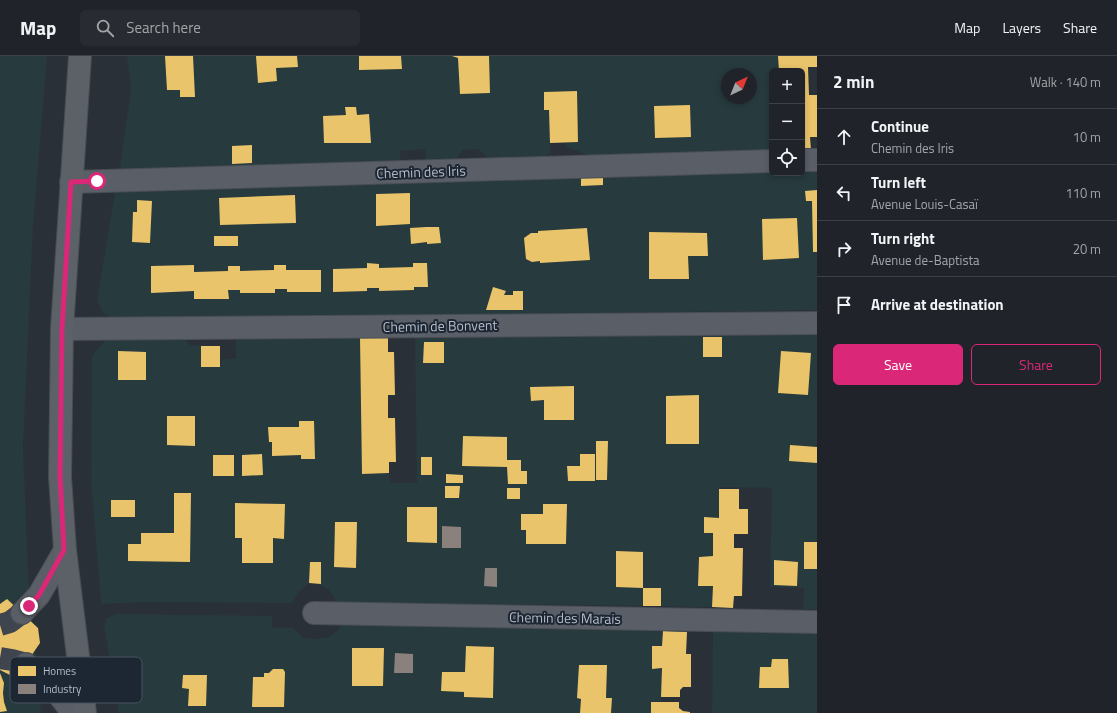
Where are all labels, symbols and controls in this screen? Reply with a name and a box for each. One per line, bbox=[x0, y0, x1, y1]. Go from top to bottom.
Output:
search box bbox=[80, 10, 360, 46]
text: Map bbox=[20, 13, 56, 42]
text: Search here bbox=[126, 16, 201, 39]
icon: search bbox=[94, 17, 116, 39]
text: Map bbox=[954, 17, 980, 38]
text: Layers bbox=[1002, 17, 1041, 38]
text: Share bbox=[1063, 17, 1097, 38]
north arrow bbox=[721, 68, 757, 104]
map controls bbox=[769, 68, 805, 176]
button: + bbox=[769, 68, 805, 104]
text: 2 min bbox=[833, 69, 874, 95]
text: Walk · 140 m bbox=[1030, 72, 1101, 92]
button: − bbox=[769, 104, 805, 140]
text: Continue bbox=[871, 115, 929, 138]
icon: ahead bbox=[833, 126, 855, 148]
text: 10 m bbox=[1073, 127, 1101, 147]
text: Chemin des Iris bbox=[871, 138, 954, 158]
button: locate bbox=[769, 140, 805, 176]
street label: Chemin des Iris bbox=[376, 159, 466, 184]
text: Turn left bbox=[871, 171, 926, 194]
route start bbox=[88, 172, 106, 190]
icon: left bbox=[833, 182, 855, 204]
text: 110 m bbox=[1065, 183, 1101, 203]
text: Avenue Louis-Casaï bbox=[871, 194, 978, 214]
text: Turn right bbox=[871, 227, 935, 250]
icon: right bbox=[833, 238, 855, 260]
text: 20 m bbox=[1073, 239, 1101, 259]
text: Avenue de-Baptista bbox=[871, 250, 980, 270]
text: Arrive at destination bbox=[871, 293, 1004, 316]
icon: arrive bbox=[833, 294, 855, 316]
street label: Chemin de Bonvent bbox=[382, 314, 498, 337]
button: Save bbox=[833, 344, 963, 385]
button: Share bbox=[971, 344, 1101, 385]
route end bbox=[20, 597, 38, 615]
street label: Chemin des Marais bbox=[509, 606, 621, 629]
legend bbox=[10, 657, 142, 703]
text: Homes bbox=[43, 663, 76, 679]
text: Industry bbox=[43, 681, 82, 697]

